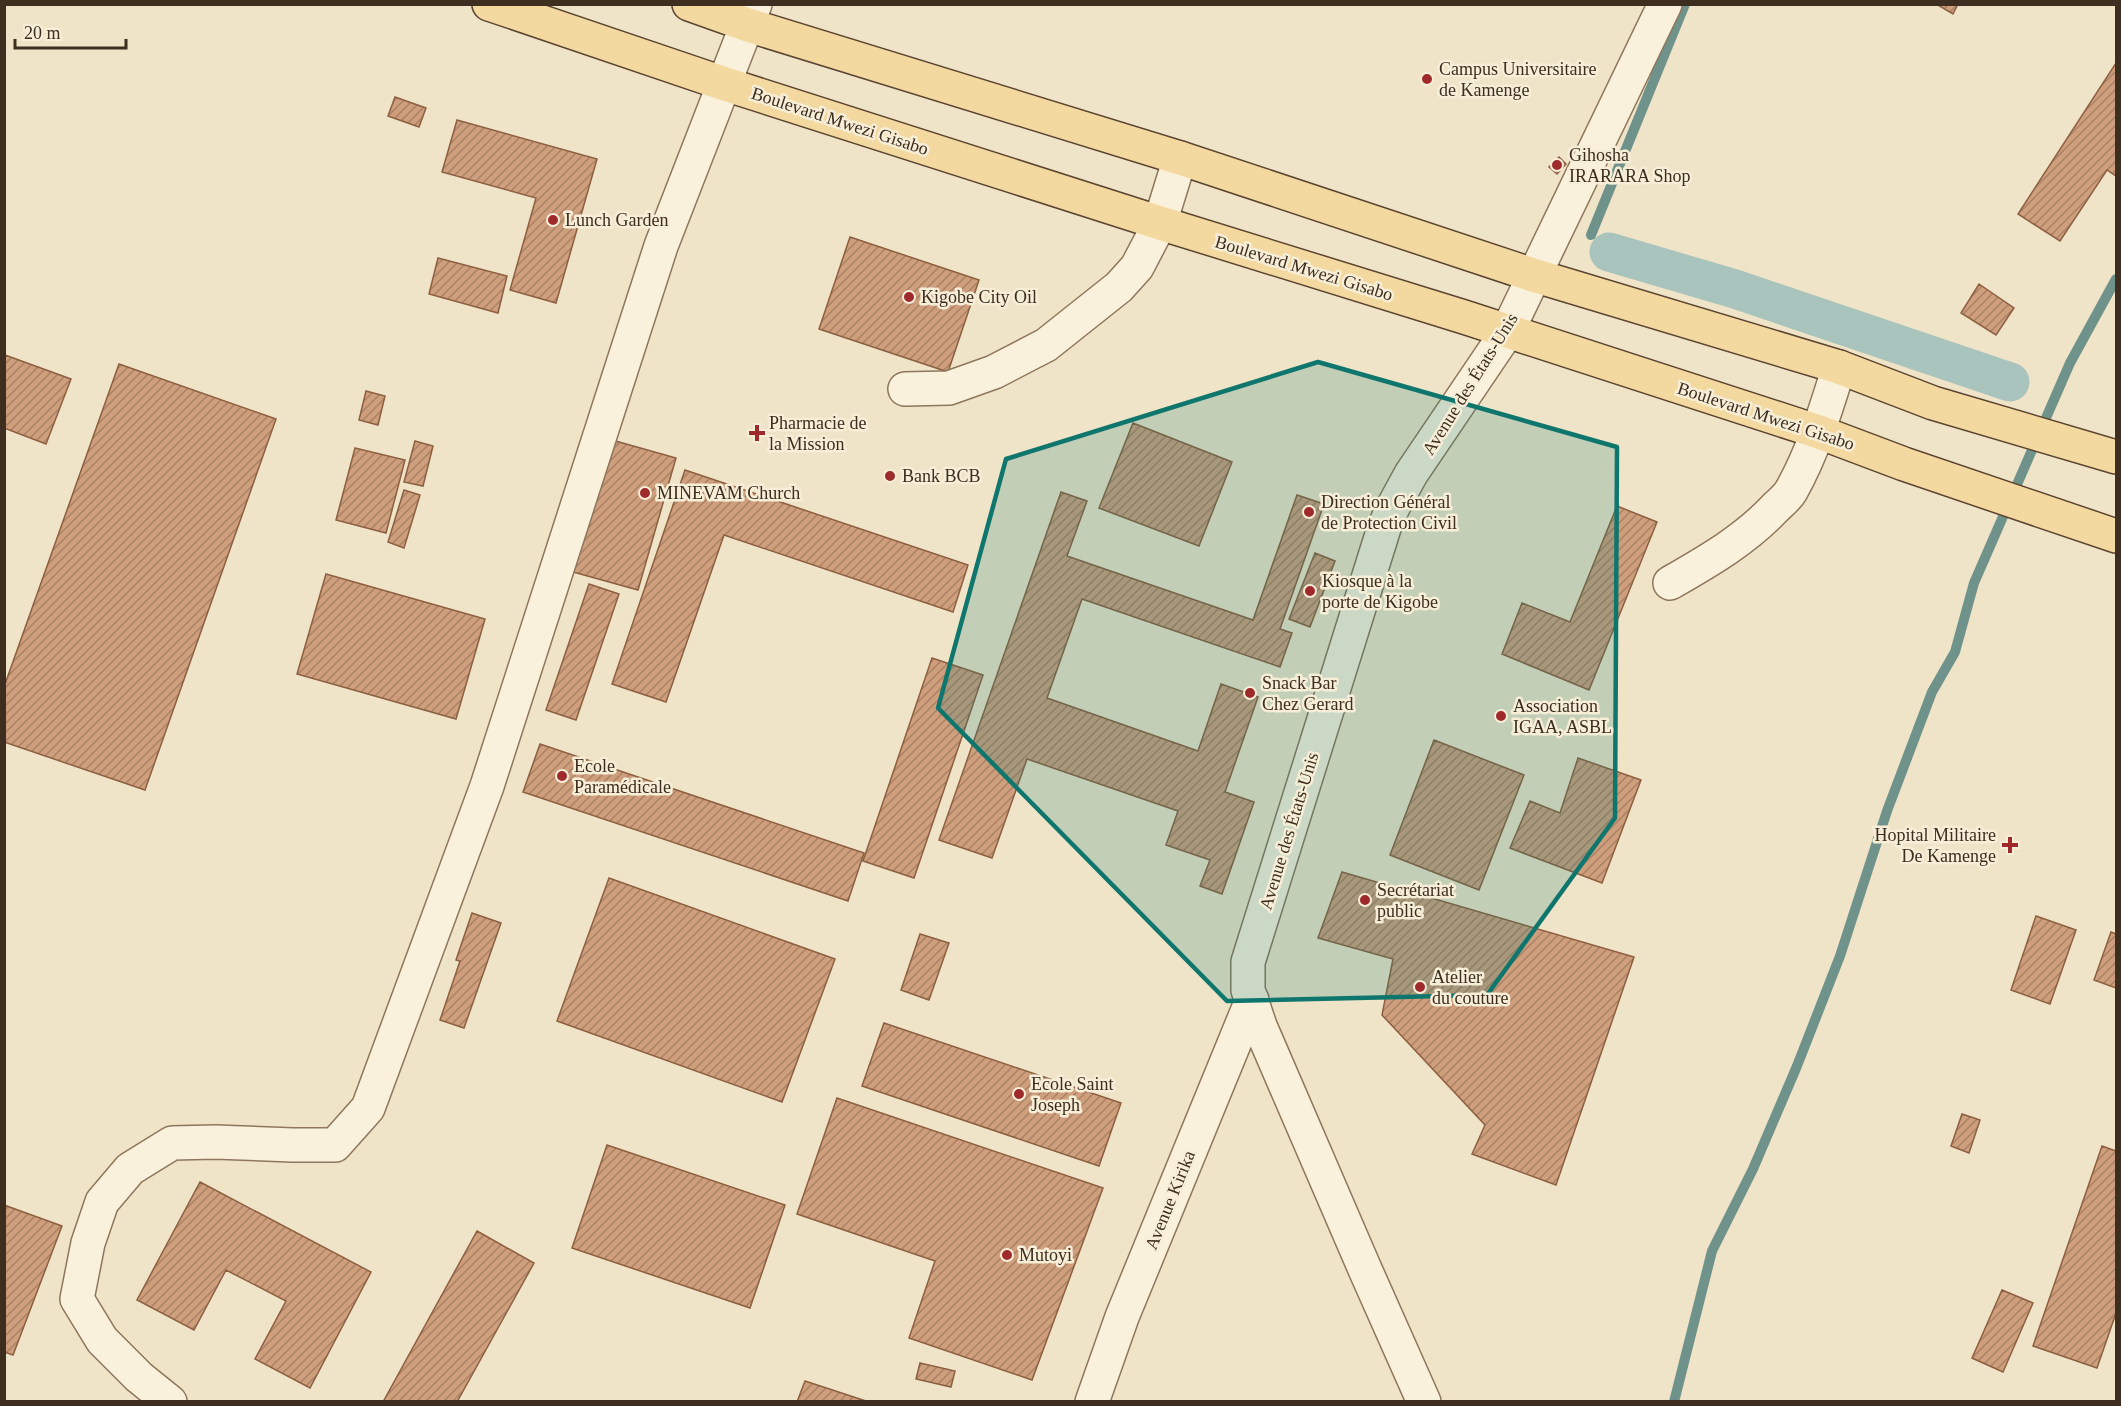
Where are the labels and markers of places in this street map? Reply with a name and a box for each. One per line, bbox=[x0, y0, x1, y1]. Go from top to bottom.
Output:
place label: Campus Universitaire de Kamenge bbox=[1439, 59, 1596, 100]
marker: Campus Universitaire de Kamenge bbox=[1420, 72, 1434, 86]
place label: Gihosha IRARARA Shop bbox=[1569, 145, 1691, 186]
marker: Gihosha IRARARA Shop bbox=[1550, 158, 1564, 172]
place label: Lunch Garden bbox=[565, 210, 668, 230]
marker: Lunch Garden bbox=[546, 213, 560, 227]
place label: Kigobe City Oil bbox=[921, 287, 1037, 307]
marker: Kigobe City Oil bbox=[902, 290, 916, 304]
place label: Pharmacie de la Mission bbox=[769, 413, 866, 454]
marker: Pharmacie de la Mission bbox=[750, 426, 764, 440]
place label: Bank BCB bbox=[902, 466, 981, 486]
marker: Bank BCB bbox=[883, 469, 897, 483]
place label: MINEVAM Church bbox=[657, 483, 800, 503]
marker: MINEVAM Church bbox=[638, 486, 652, 500]
place label: Direction Général de Protection Civil bbox=[1321, 492, 1457, 533]
marker: Direction Général de Protection Civil bbox=[1302, 505, 1316, 519]
place label: Kiosque à la porte de Kigobe bbox=[1322, 571, 1438, 612]
marker: Kiosque à la porte de Kigobe bbox=[1303, 584, 1317, 598]
place label: Snack Bar Chez Gerard bbox=[1262, 673, 1353, 714]
marker: Snack Bar Chez Gerard bbox=[1243, 686, 1257, 700]
place label: Association IGAA, ASBL bbox=[1513, 696, 1612, 737]
marker: Association IGAA, ASBL bbox=[1494, 709, 1508, 723]
place label: Ecole Paramédicale bbox=[574, 756, 671, 797]
marker: Ecole Paramédicale bbox=[555, 769, 569, 783]
place label: Hopital Militaire De Kamenge bbox=[1875, 825, 1996, 866]
marker: Hopital Militaire De Kamenge bbox=[2001, 836, 2019, 854]
place label: Secrétariat public bbox=[1377, 880, 1454, 921]
marker: Secrétariat public bbox=[1358, 893, 1372, 907]
place label: Atelier du couture bbox=[1432, 967, 1508, 1008]
marker: Atelier du couture bbox=[1413, 980, 1427, 994]
place label: Ecole Saint Joseph bbox=[1031, 1074, 1113, 1115]
marker: Ecole Saint Joseph bbox=[1012, 1087, 1026, 1101]
place label: Mutoyi bbox=[1019, 1245, 1072, 1265]
marker: Mutoyi bbox=[1000, 1248, 1014, 1262]

